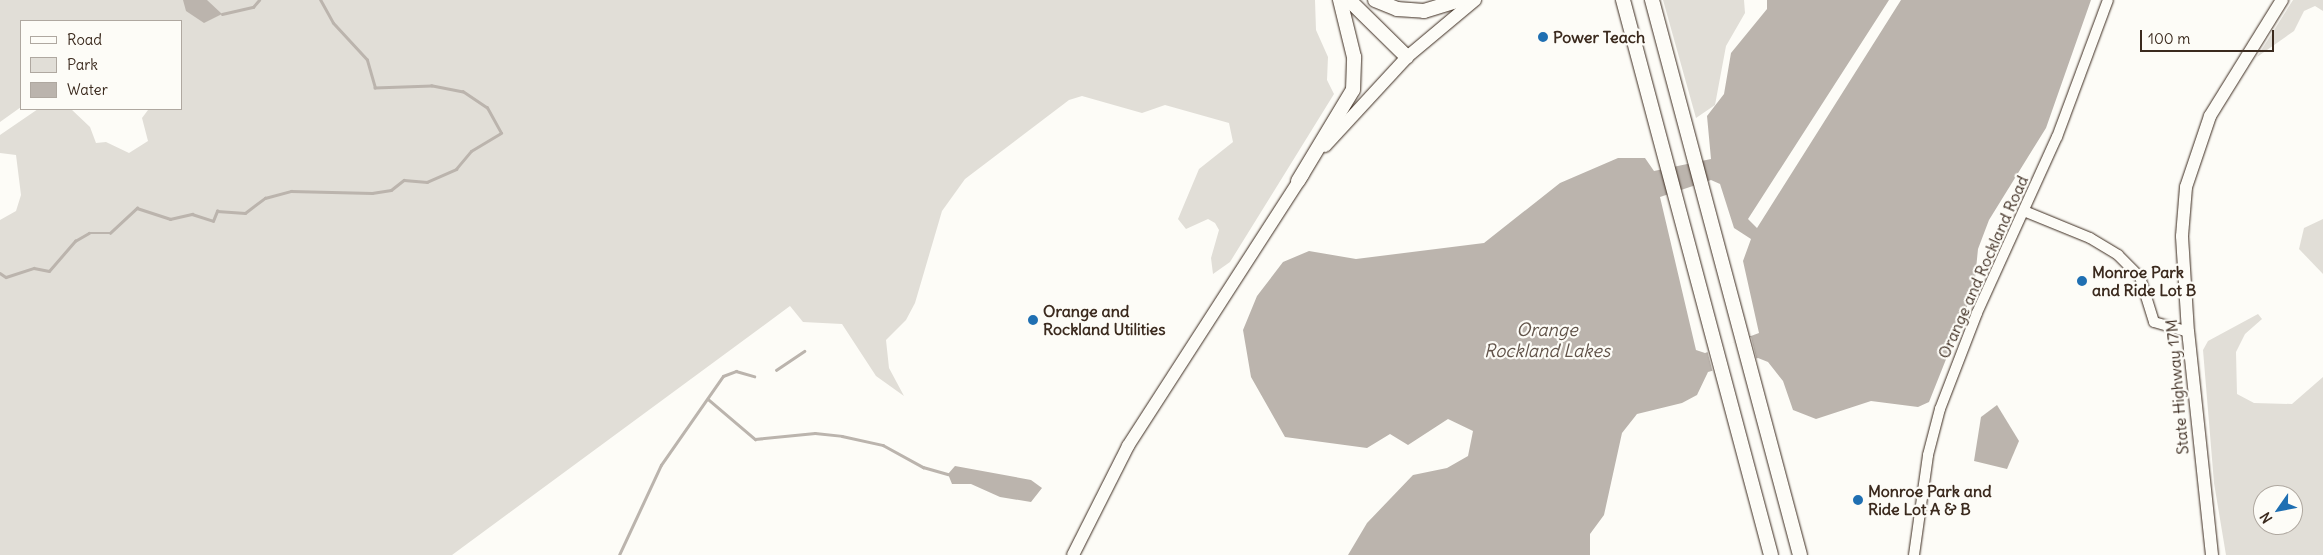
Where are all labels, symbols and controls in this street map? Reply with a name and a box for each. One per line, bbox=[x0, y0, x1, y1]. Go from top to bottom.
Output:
legend bbox=[20, 20, 182, 110]
scale bar bbox=[2143, 20, 2277, 52]
place label: Power Teach bbox=[1553, 27, 1645, 47]
text: 100 m bbox=[2148, 29, 2190, 48]
text: Road bbox=[67, 30, 102, 49]
marker: Power Teach bbox=[1537, 31, 1549, 43]
text: Park bbox=[67, 55, 98, 74]
text: Water bbox=[67, 80, 108, 99]
street label: Orange and Rockland Road bbox=[1934, 173, 2032, 361]
place label: Monroe Park and Ride Lot B bbox=[2092, 262, 2196, 300]
marker: Monroe Park and Ride Lot B bbox=[2076, 275, 2088, 287]
place label: Orange and Rockland Utilities bbox=[1043, 301, 1165, 339]
marker: Orange and Rockland Utilities bbox=[1027, 314, 1039, 326]
street label: State Highway 17M bbox=[2162, 319, 2192, 455]
water label: Orange Rockland Lakes bbox=[1484, 320, 1610, 362]
place label: Monroe Park and Ride Lot A & B bbox=[1868, 481, 1992, 519]
north arrow bbox=[2253, 485, 2303, 535]
marker: Monroe Park and Ride Lot A & B bbox=[1852, 494, 1864, 506]
text: N bbox=[2256, 509, 2276, 527]

